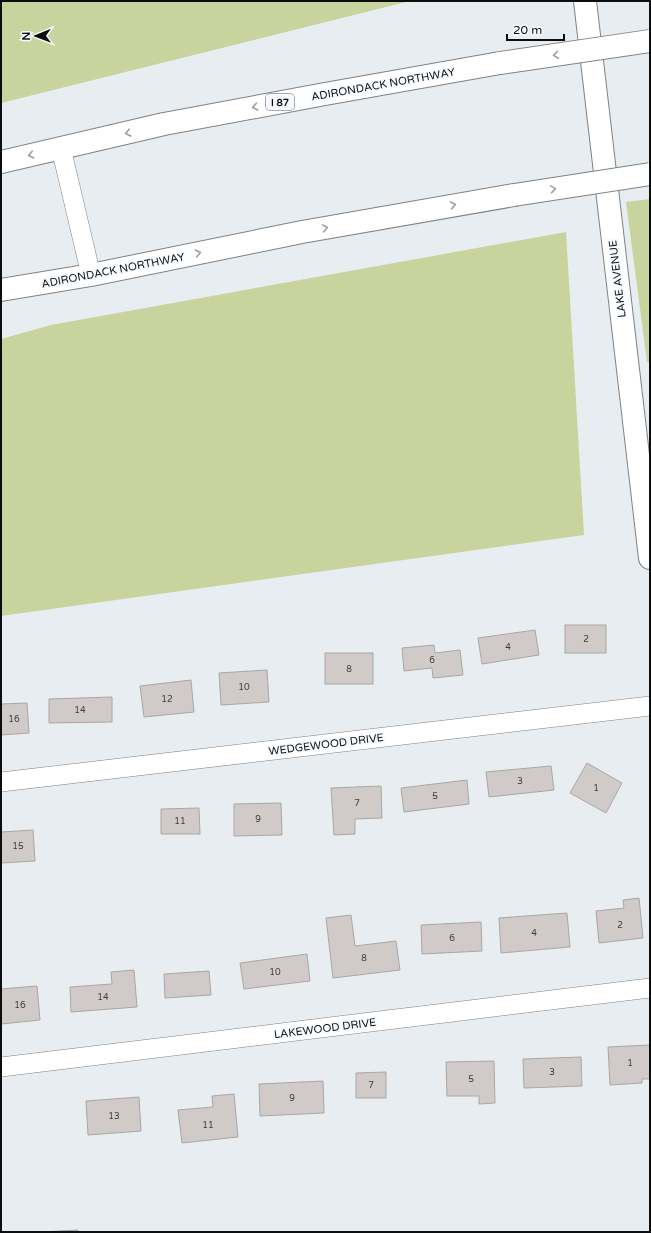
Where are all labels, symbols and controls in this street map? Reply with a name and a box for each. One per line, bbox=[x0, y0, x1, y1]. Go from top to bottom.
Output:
north arrow bbox=[16, 16, 56, 56]
scale bar bbox=[507, 16, 564, 42]
text: 20 m bbox=[513, 23, 542, 37]
text: N bbox=[20, 32, 33, 41]
one-way arrow bbox=[553, 50, 559, 59]
street label: ADIRONDACK NORTHWAY bbox=[310, 65, 456, 104]
road number: I 87 bbox=[266, 94, 294, 110]
one-way arrow bbox=[252, 102, 258, 111]
one-way arrow bbox=[125, 128, 131, 136]
one-way arrow bbox=[28, 151, 34, 159]
one-way arrow bbox=[550, 185, 556, 194]
one-way arrow bbox=[450, 202, 457, 210]
one-way arrow bbox=[322, 224, 329, 233]
street label: LAKE AVENUE bbox=[606, 239, 629, 319]
street label: ADIRONDACK NORTHWAY bbox=[40, 250, 186, 291]
one-way arrow bbox=[195, 250, 201, 258]
house number: 2 bbox=[583, 634, 589, 645]
house number: 4 bbox=[505, 642, 511, 653]
house number: 6 bbox=[429, 655, 435, 666]
house number: 8 bbox=[346, 664, 352, 675]
house number: 10 bbox=[238, 682, 250, 693]
house number: 12 bbox=[161, 694, 173, 705]
house number: 14 bbox=[74, 705, 86, 716]
house number: 16 bbox=[8, 714, 20, 725]
street label: WEDGEWOOD DRIVE bbox=[268, 731, 384, 758]
house number: 3 bbox=[517, 776, 523, 787]
house number: 1 bbox=[593, 783, 599, 794]
house number: 5 bbox=[432, 791, 438, 802]
house number: 7 bbox=[354, 798, 360, 809]
house number: 9 bbox=[255, 814, 261, 825]
house number: 11 bbox=[174, 816, 186, 827]
house number: 15 bbox=[12, 841, 24, 852]
house number: 2 bbox=[617, 920, 623, 931]
house number: 4 bbox=[531, 928, 537, 939]
house number: 6 bbox=[449, 933, 455, 944]
house number: 8 bbox=[361, 953, 367, 964]
house number: 10 bbox=[269, 967, 281, 978]
house number: 14 bbox=[97, 992, 109, 1003]
house number: 16 bbox=[14, 1000, 26, 1011]
street label: LAKEWOOD DRIVE bbox=[273, 1016, 377, 1041]
house number: 1 bbox=[627, 1058, 633, 1069]
house number: 3 bbox=[549, 1067, 555, 1078]
house number: 5 bbox=[468, 1074, 474, 1085]
house number: 7 bbox=[368, 1080, 374, 1091]
house number: 9 bbox=[289, 1093, 295, 1104]
house number: 13 bbox=[108, 1111, 120, 1122]
house number: 11 bbox=[202, 1120, 214, 1131]

